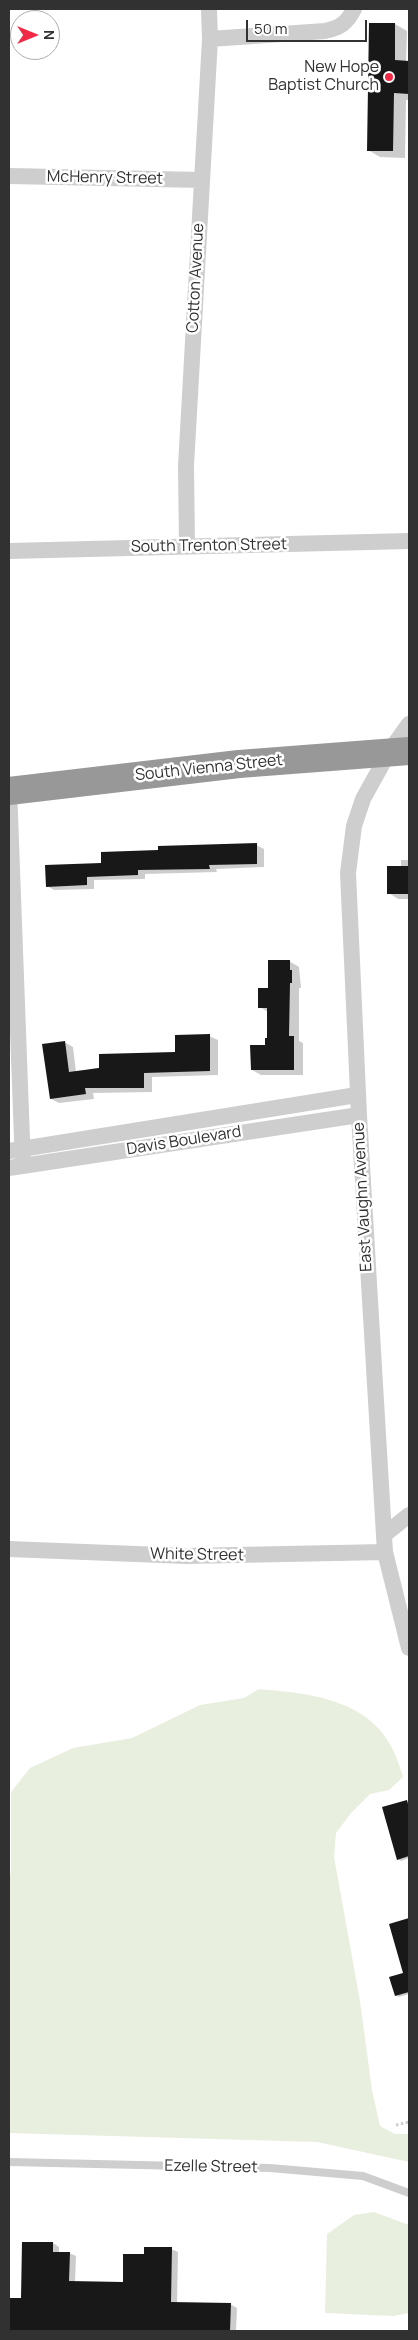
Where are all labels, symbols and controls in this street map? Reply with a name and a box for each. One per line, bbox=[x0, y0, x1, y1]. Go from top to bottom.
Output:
north arrow bbox=[10, 10, 60, 60]
scale bar bbox=[248, 10, 369, 42]
text: 50 m bbox=[254, 18, 288, 39]
text: N bbox=[40, 30, 59, 40]
place label: New Hope Baptist Church bbox=[268, 58, 379, 96]
marker: New Hope Baptist Church bbox=[383, 71, 395, 83]
street label: McHenry Street bbox=[47, 167, 163, 189]
street label: Cotton Avenue bbox=[184, 223, 208, 333]
street label: South Trenton Street bbox=[131, 535, 287, 557]
street label: South Vienna Street bbox=[134, 751, 284, 785]
street label: Davis Boulevard bbox=[125, 1122, 243, 1160]
street label: East Vaughn Avenue bbox=[349, 1122, 377, 1272]
street label: White Street bbox=[150, 1545, 244, 1565]
street label: Ezelle Street bbox=[164, 2157, 258, 2177]

